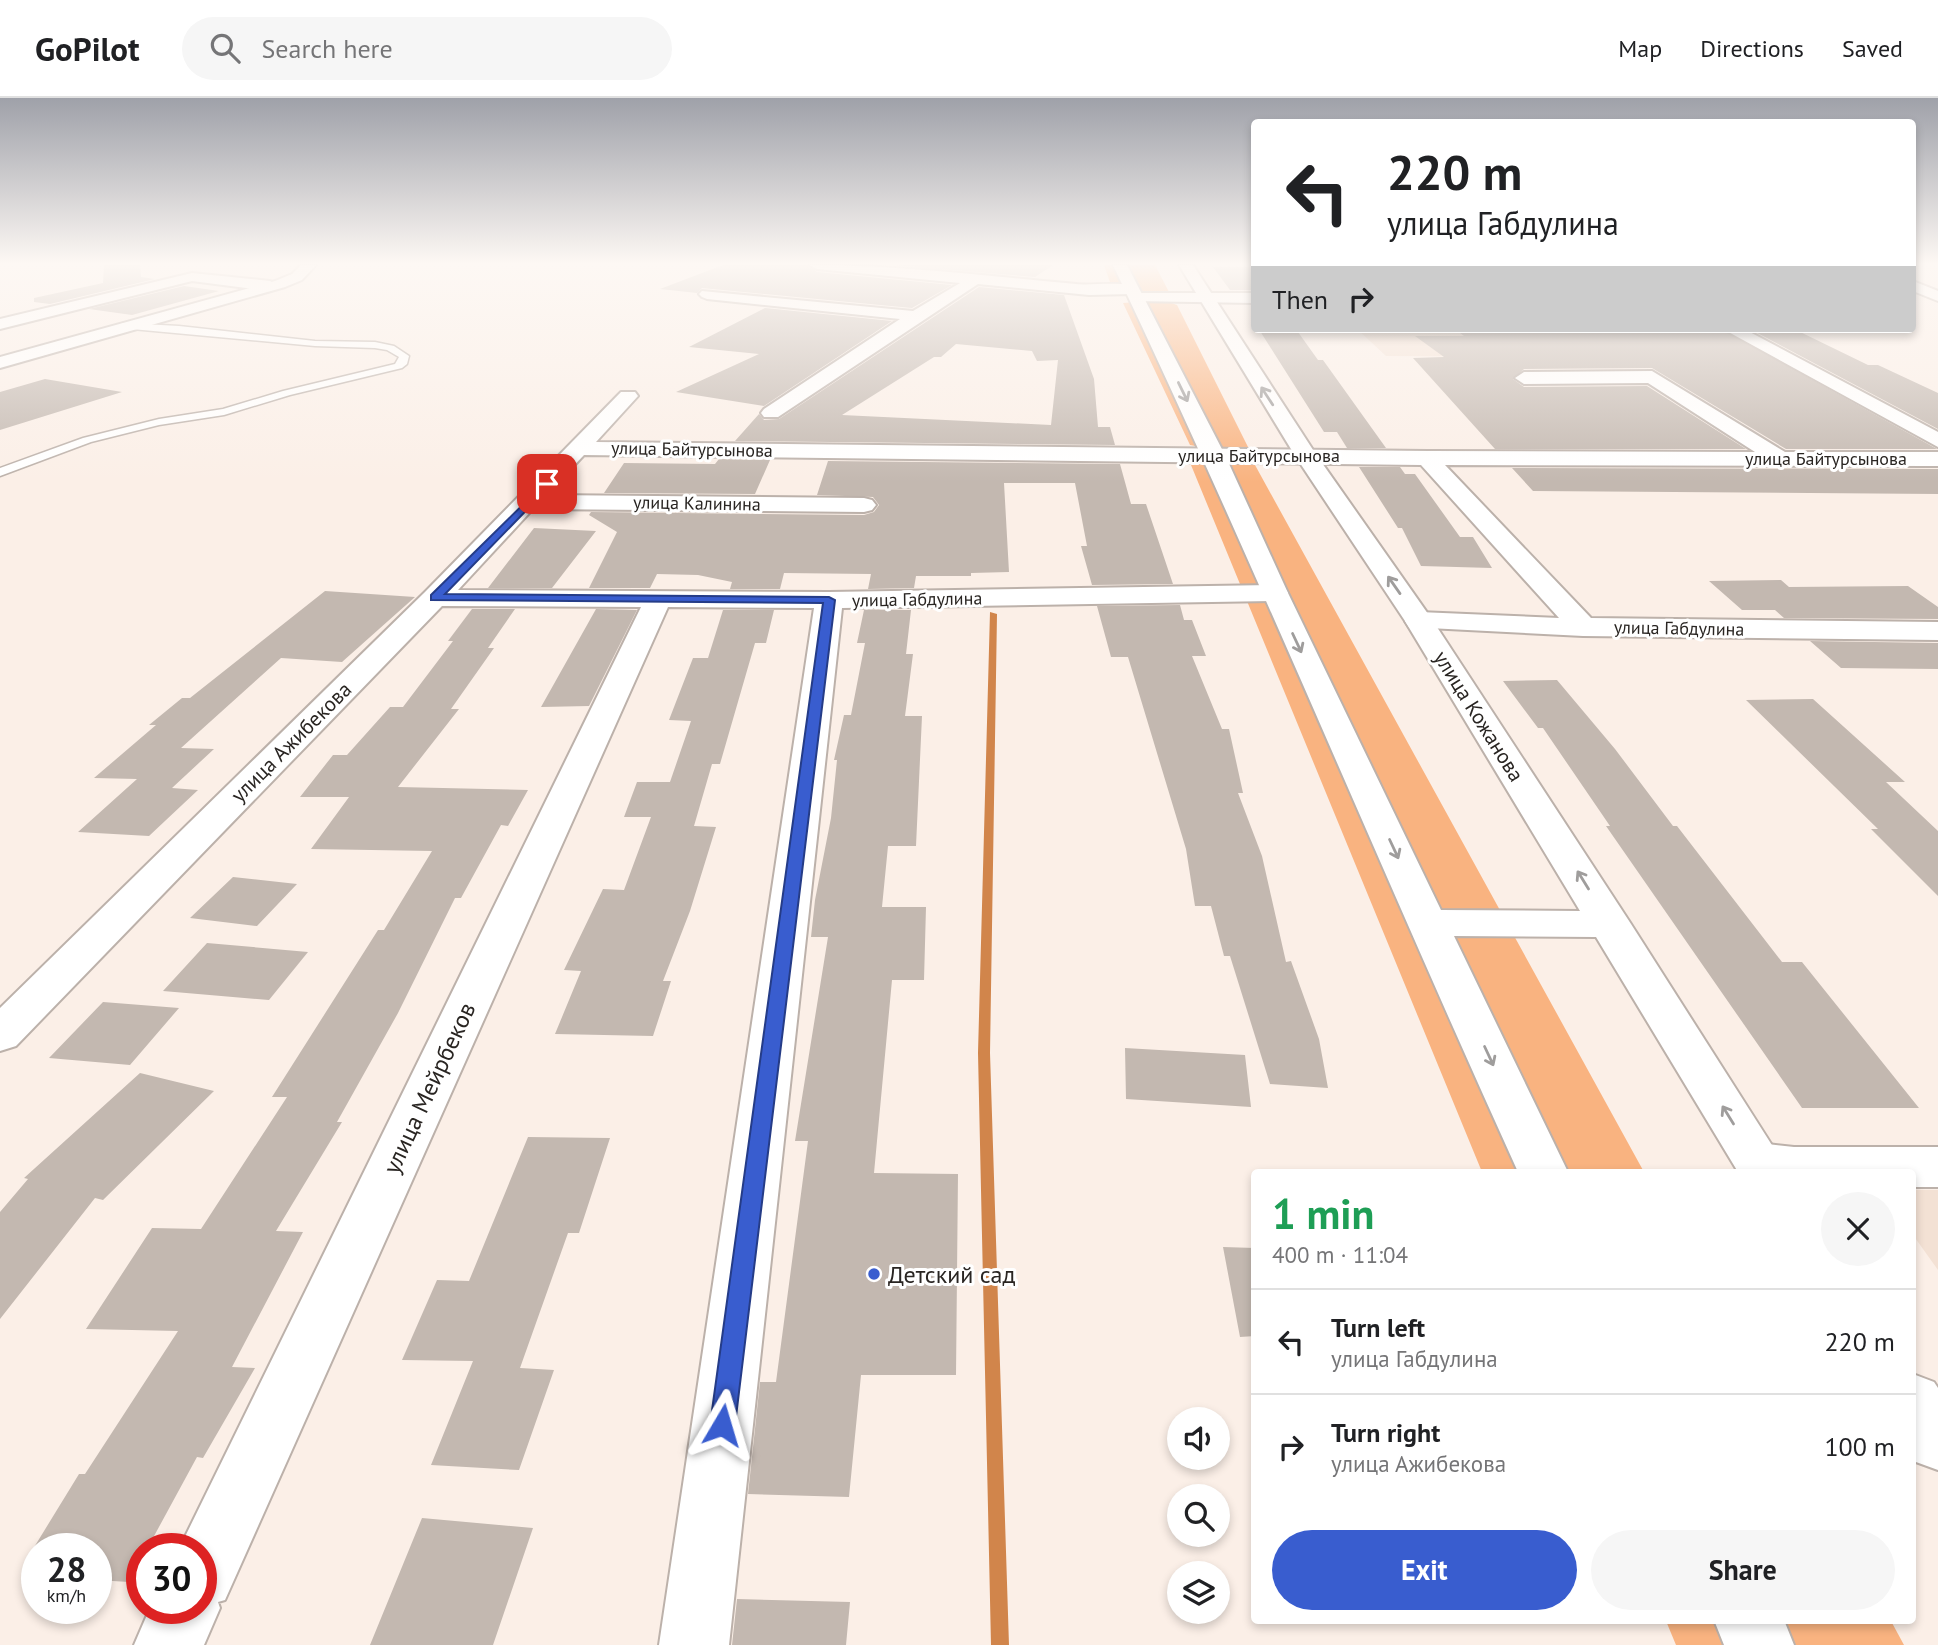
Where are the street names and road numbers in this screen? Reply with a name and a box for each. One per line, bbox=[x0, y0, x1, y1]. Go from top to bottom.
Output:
street label: улица Байтурсынова bbox=[611, 436, 773, 462]
street label: улица Байтурсынова bbox=[1178, 444, 1340, 467]
street label: улица Байтурсынова bbox=[1745, 447, 1907, 470]
street label: улица Калинина bbox=[633, 490, 761, 516]
street label: улица Габдулина bbox=[852, 586, 982, 612]
street label: улица Габдулина bbox=[1614, 615, 1744, 641]
street label: улица Кожанова bbox=[1428, 646, 1530, 786]
street label: улица Ажибекова bbox=[225, 676, 357, 808]
street label: улица Мейрбеков bbox=[376, 997, 482, 1179]

